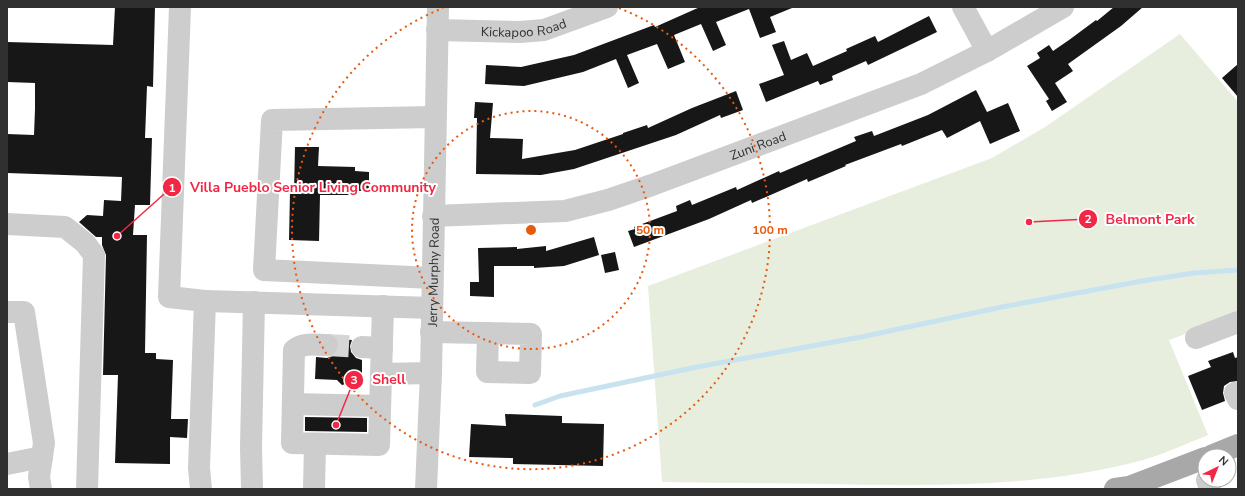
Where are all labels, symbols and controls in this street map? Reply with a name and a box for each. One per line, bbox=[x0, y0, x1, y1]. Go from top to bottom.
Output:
street label: Kickapoo Road bbox=[481, 15, 569, 42]
street label: Zuni Road bbox=[727, 127, 789, 165]
callout: Villa Pueblo Senior Living Community bbox=[162, 174, 444, 200]
text: Villa Pueblo Senior Living Community bbox=[189, 178, 437, 197]
text: 1 bbox=[168, 180, 176, 196]
callout: Belmont Park bbox=[1078, 206, 1202, 232]
text: Belmont Park bbox=[1106, 210, 1195, 229]
text: 2 bbox=[1084, 211, 1092, 227]
street label: Jerry Murphy Road bbox=[424, 217, 444, 328]
text: 50 m bbox=[636, 222, 664, 238]
text: 100 m bbox=[752, 222, 788, 238]
centre of rings bbox=[524, 223, 538, 237]
callout: Shell bbox=[344, 367, 414, 393]
text: Shell bbox=[372, 370, 406, 389]
text: 3 bbox=[350, 372, 358, 388]
north arrow bbox=[1197, 448, 1237, 488]
text: N bbox=[1215, 453, 1232, 469]

